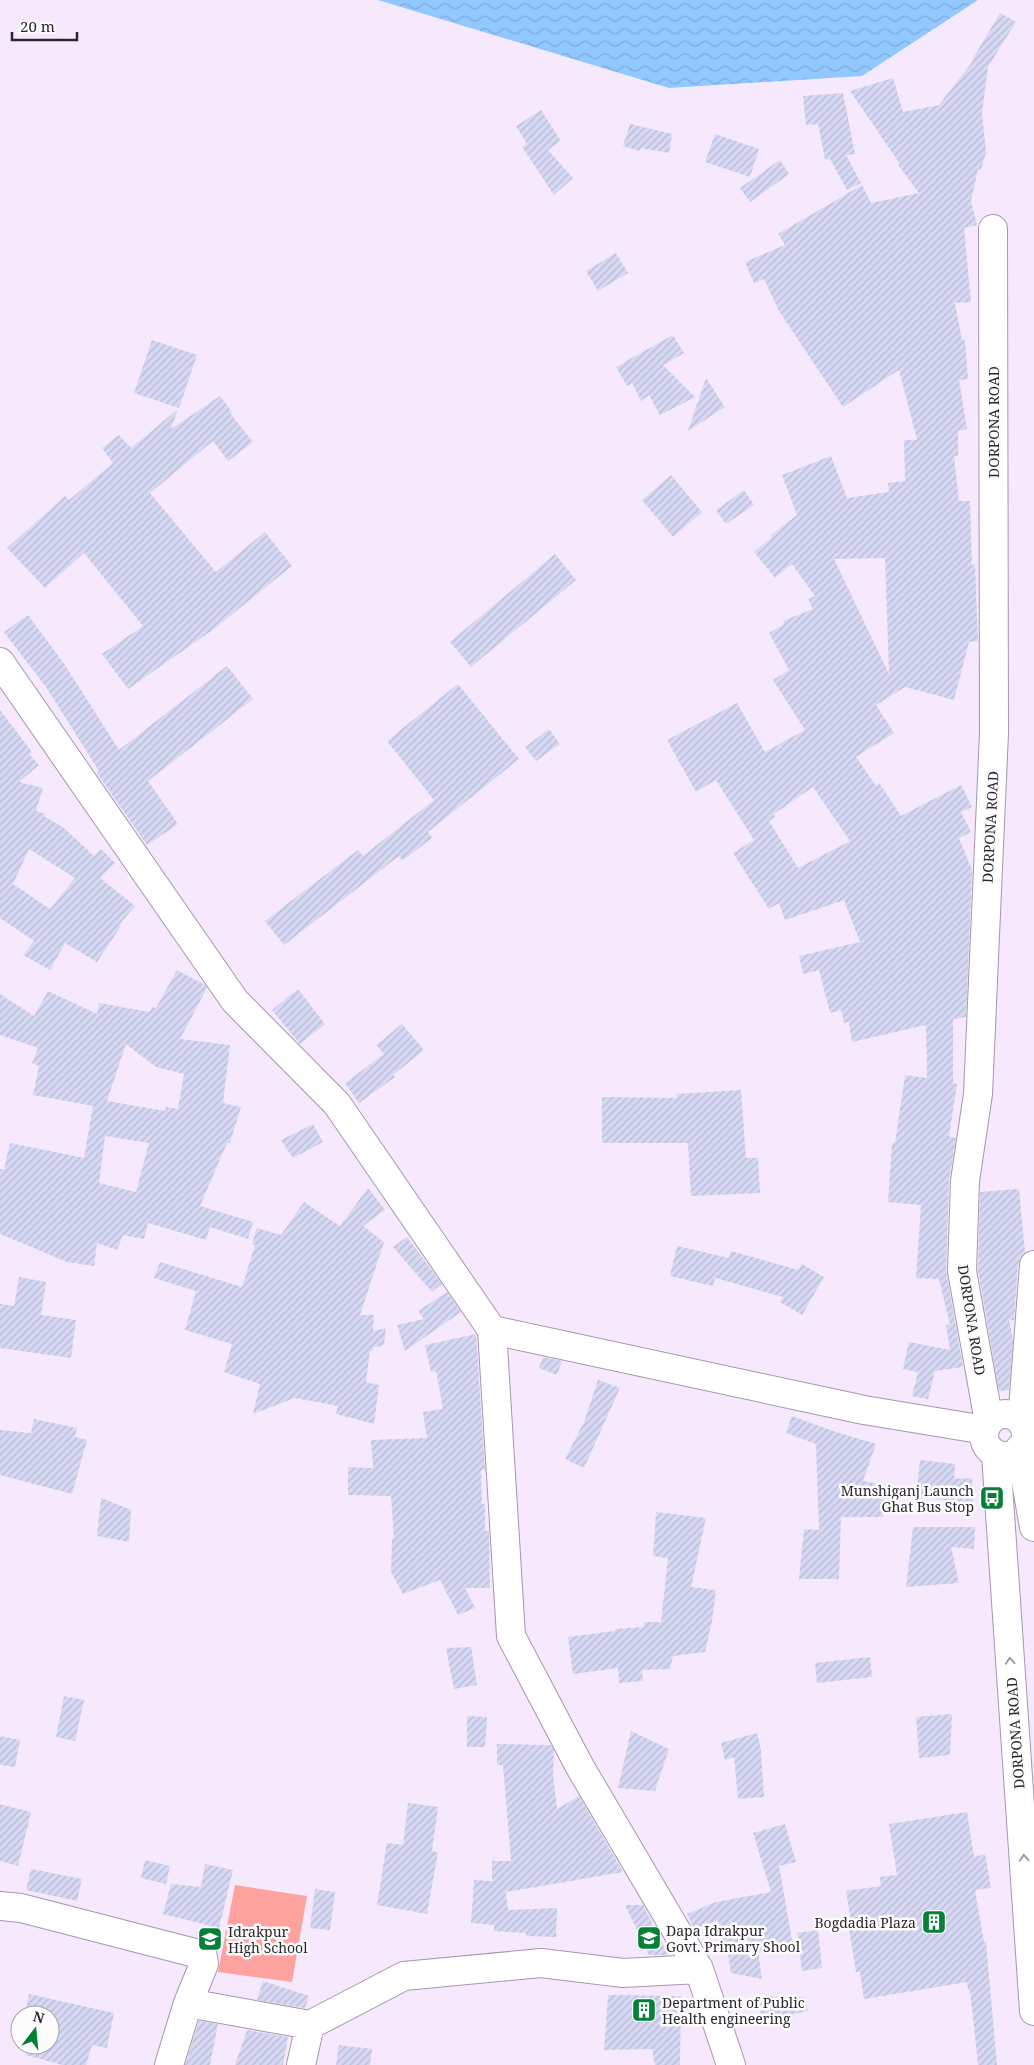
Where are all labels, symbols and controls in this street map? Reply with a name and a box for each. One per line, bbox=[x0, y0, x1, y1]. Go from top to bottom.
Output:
scale bar bbox=[12, 10, 78, 42]
text: 20 m bbox=[20, 16, 55, 36]
street label: DORPONA ROAD bbox=[984, 366, 1003, 478]
street label: DORPONA ROAD bbox=[978, 771, 1002, 883]
street label: DORPONA ROAD bbox=[954, 1263, 990, 1377]
place label: Munshiganj Launch Ghat Bus Stop bbox=[841, 1481, 974, 1516]
bus stop icon: Munshiganj Launch Ghat Bus Stop bbox=[979, 1485, 1005, 1511]
one-way arrow bbox=[1005, 1657, 1016, 1665]
street label: DORPONA ROAD bbox=[1002, 1677, 1028, 1789]
one-way arrow bbox=[1018, 1854, 1029, 1862]
building icon: Bogdadia Plaza bbox=[921, 1909, 947, 1935]
place label: Bogdadia Plaza bbox=[814, 1913, 916, 1932]
place label: Dapa Idrakpur Govt. Primary Shool bbox=[666, 1921, 801, 1956]
place label: Idrakpur High School bbox=[228, 1922, 308, 1957]
school or university icon: Dapa Idrakpur Govt. Primary Shool bbox=[636, 1925, 662, 1951]
school or university icon: Idrakpur High School bbox=[197, 1926, 223, 1952]
place label: Department of Public Health engineering bbox=[662, 1993, 805, 2028]
building icon: Department of Public Health engineering bbox=[631, 1997, 657, 2023]
north arrow bbox=[10, 2005, 60, 2055]
text: N bbox=[31, 2006, 47, 2028]

